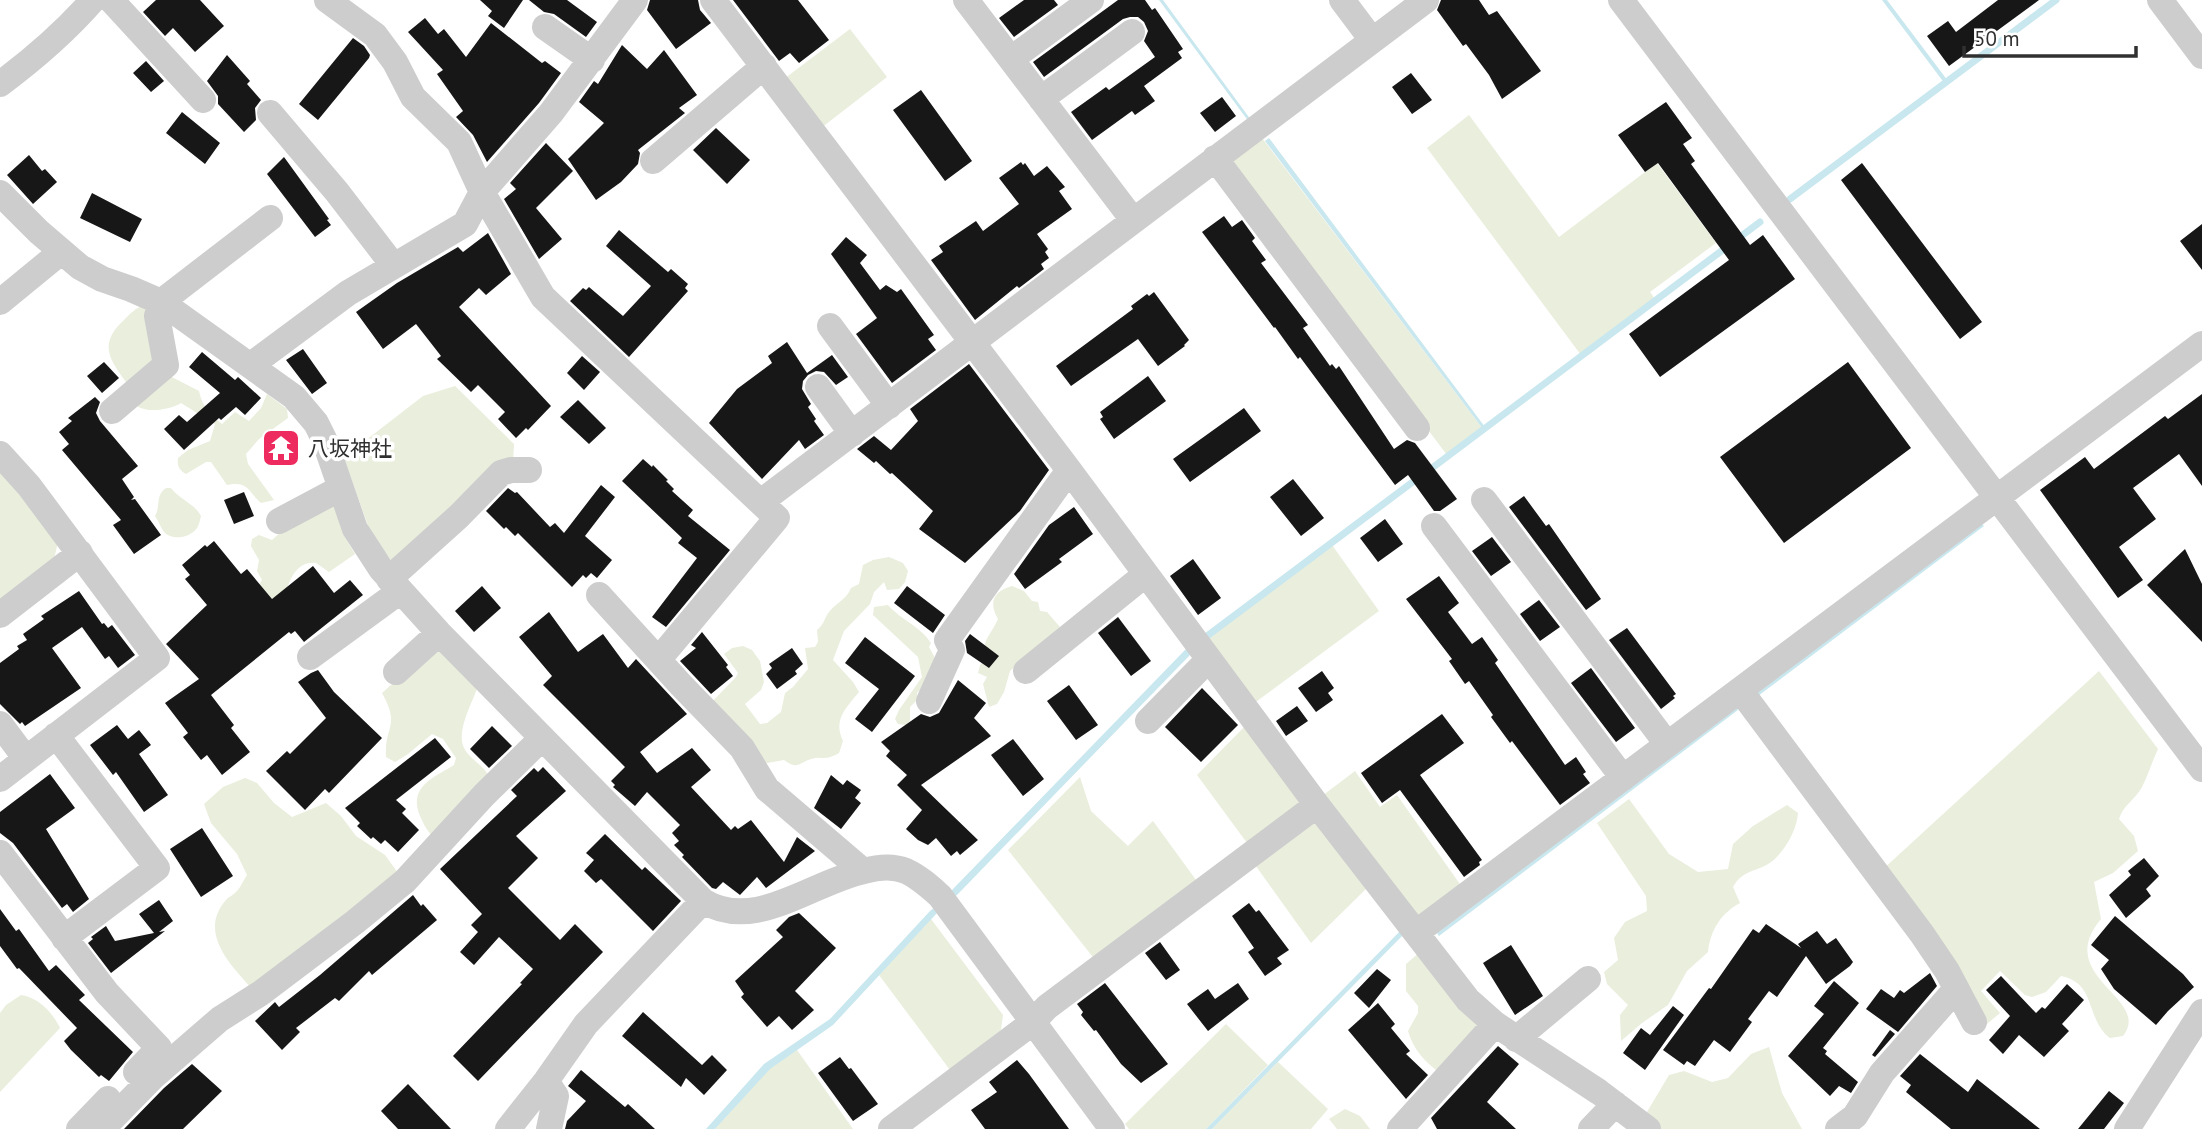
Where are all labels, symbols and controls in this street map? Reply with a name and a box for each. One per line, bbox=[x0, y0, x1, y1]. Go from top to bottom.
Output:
scale bar bbox=[1964, 14, 2136, 58]
text: 50 m bbox=[1974, 25, 2020, 52]
temple icon: 八坂神社 bbox=[260, 427, 302, 469]
place label: 八坂神社 bbox=[308, 435, 392, 462]

